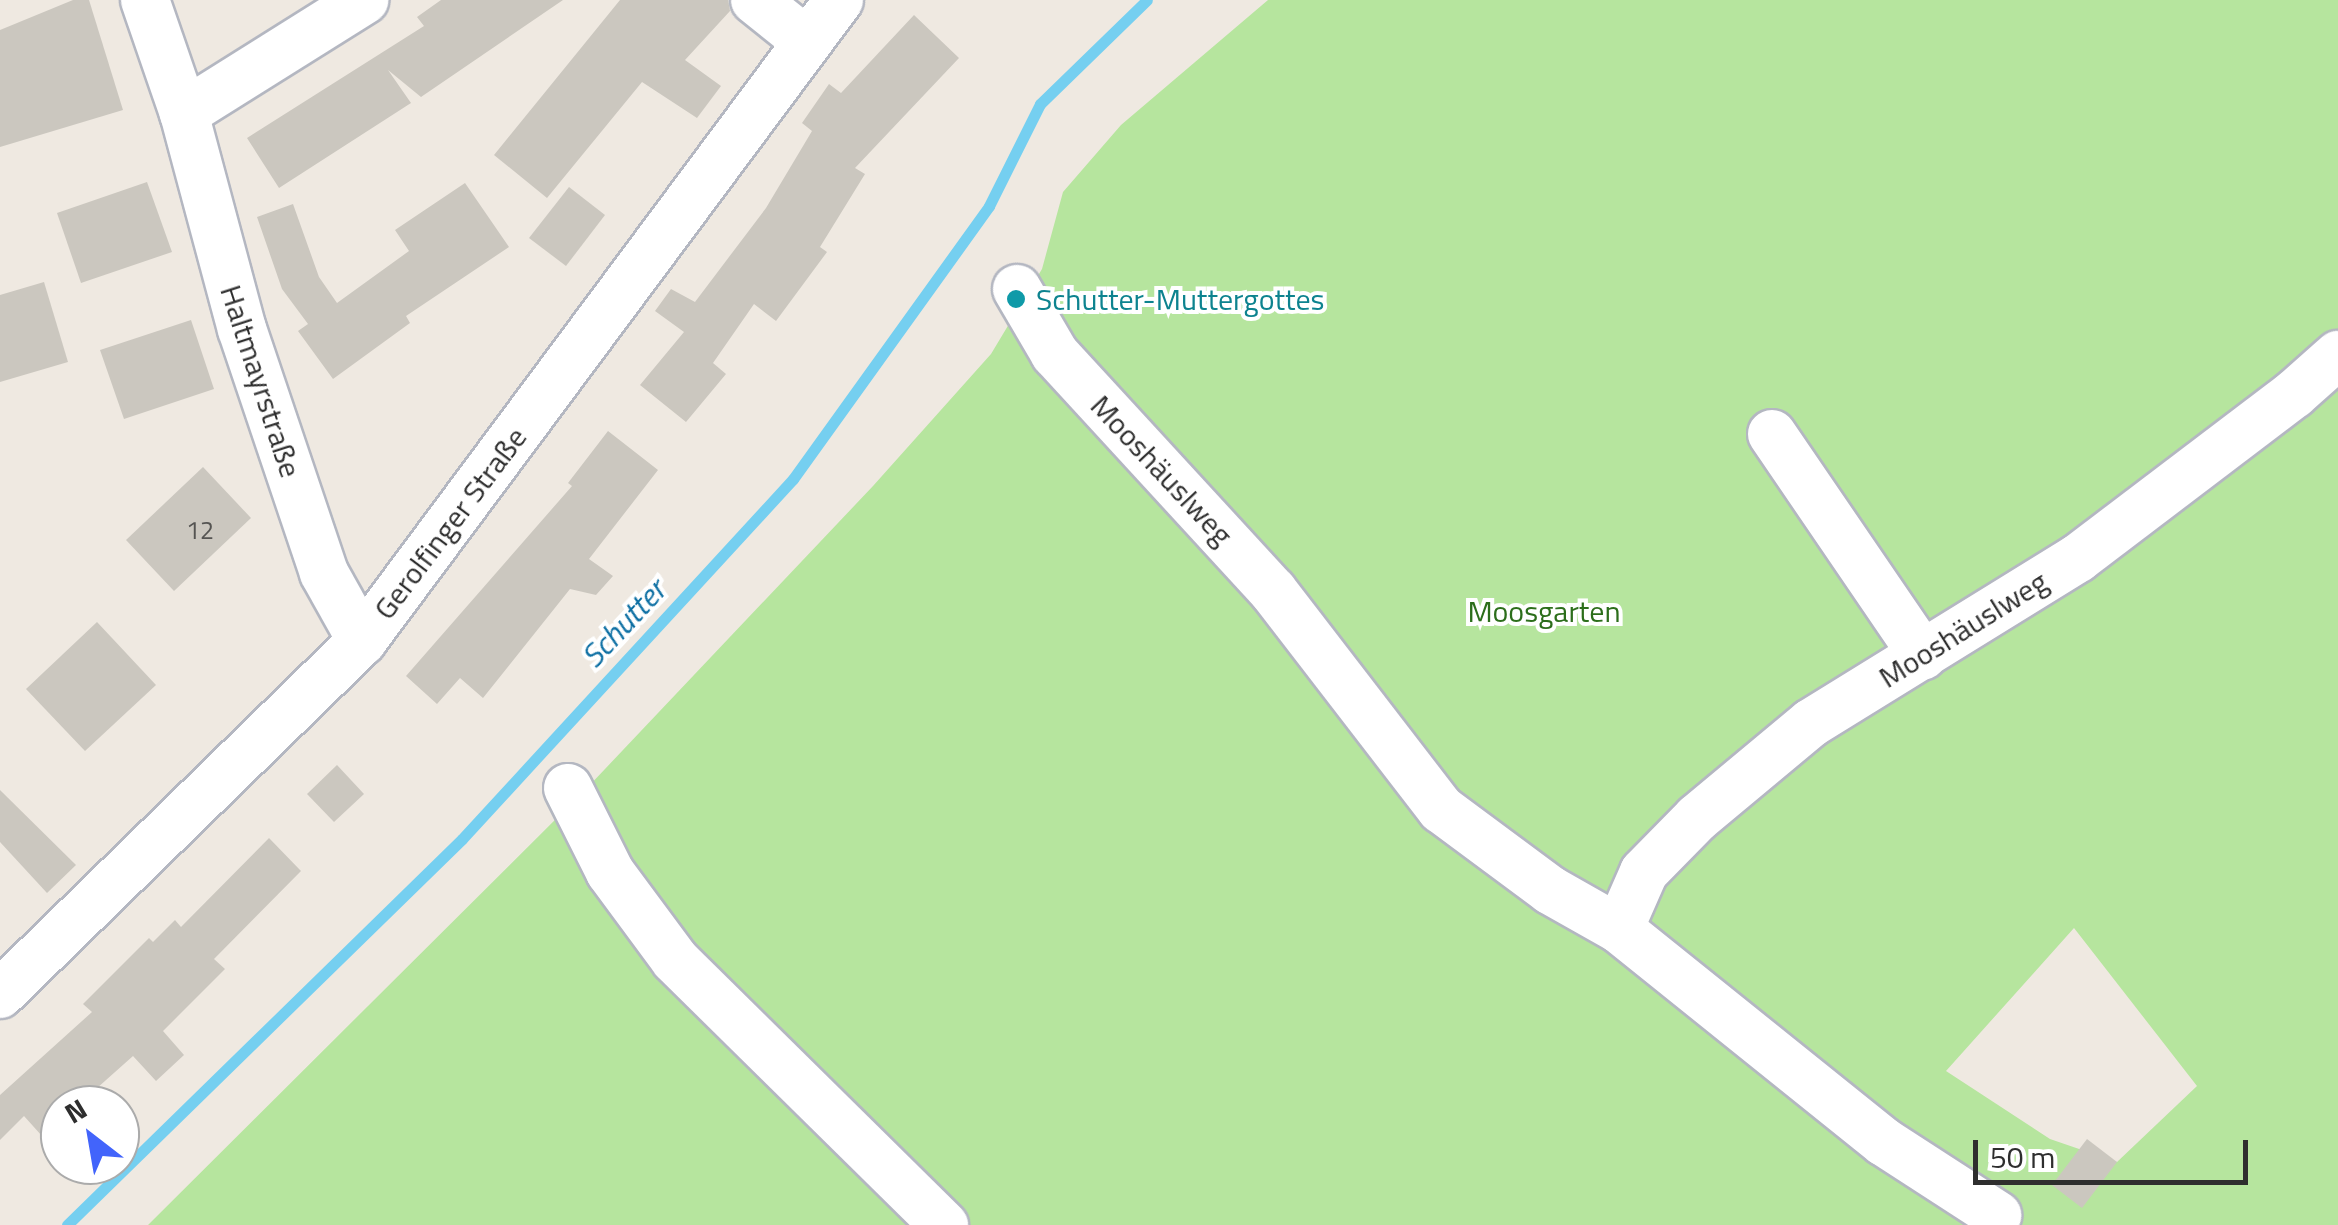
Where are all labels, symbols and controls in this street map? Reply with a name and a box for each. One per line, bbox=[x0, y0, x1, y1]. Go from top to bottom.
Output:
street label: Haltmayrstraße bbox=[213, 280, 309, 482]
place label: Schutter-Muttergottes bbox=[1036, 281, 1325, 317]
marker: Schutter-Muttergottes bbox=[1005, 288, 1027, 310]
street label: Mooshäuslweg bbox=[1083, 388, 1241, 552]
street label: Gerolfinger Straße bbox=[366, 420, 534, 626]
house number: 12 bbox=[186, 515, 214, 545]
street label: Mooshäuslweg bbox=[1872, 563, 2054, 695]
water label: Schutter bbox=[573, 571, 673, 675]
park label: Moosgarten bbox=[1467, 593, 1621, 629]
north arrow bbox=[40, 1085, 140, 1185]
text: N bbox=[56, 1087, 95, 1134]
scale bar bbox=[1978, 1120, 2253, 1182]
text: 50 m bbox=[1990, 1134, 2055, 1180]

